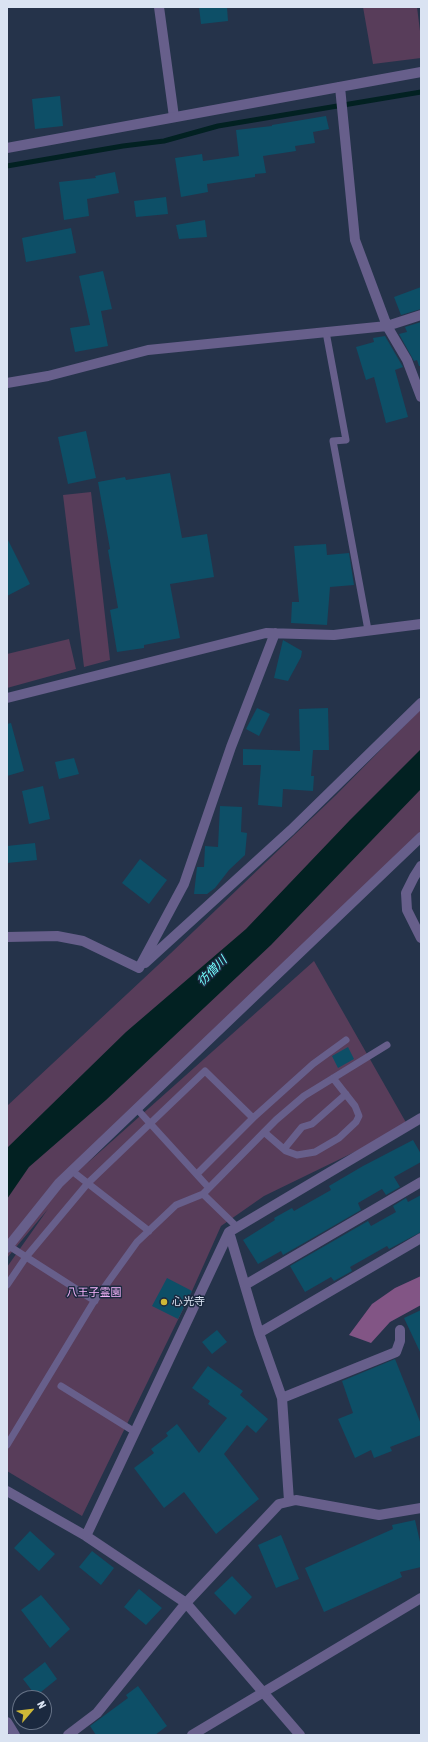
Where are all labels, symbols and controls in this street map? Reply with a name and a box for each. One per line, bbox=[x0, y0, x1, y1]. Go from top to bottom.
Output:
water label: 彷僧川 bbox=[194, 953, 230, 989]
park label: 八王子霊園 bbox=[67, 1286, 121, 1300]
place label: 心光寺 bbox=[172, 1295, 205, 1309]
marker: 心光寺 bbox=[159, 1297, 169, 1307]
north arrow bbox=[12, 1690, 52, 1730]
text: N bbox=[35, 1699, 49, 1711]

